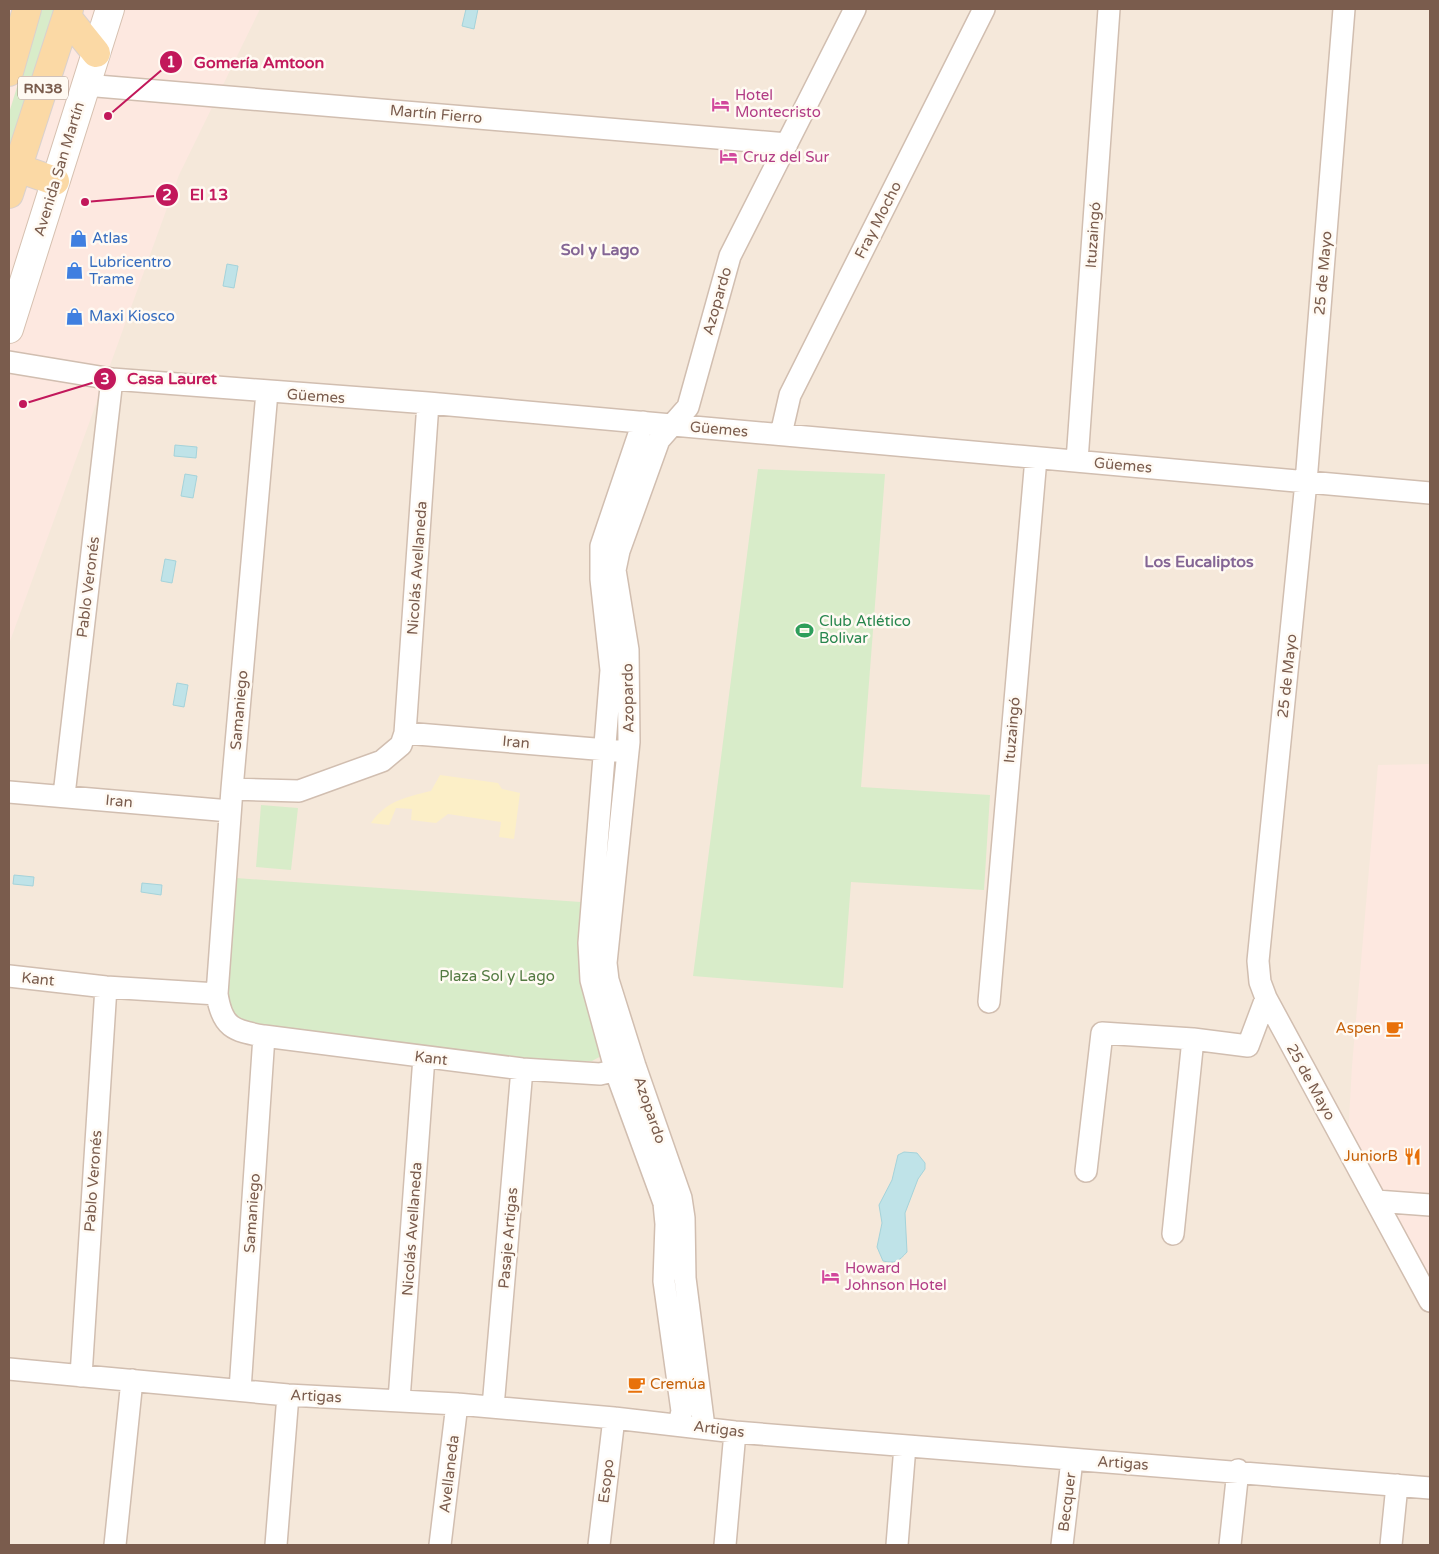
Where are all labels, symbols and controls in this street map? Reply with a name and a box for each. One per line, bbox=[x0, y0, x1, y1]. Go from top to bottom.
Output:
callout: Gomería Amtoon bbox=[159, 47, 334, 78]
text: 1 bbox=[166, 53, 176, 71]
text: Gomería Amtoon bbox=[194, 53, 324, 73]
road number: RN38 bbox=[18, 76, 68, 100]
place label: Hotel Montecristo bbox=[735, 86, 821, 121]
hotel icon: Hotel Montecristo bbox=[711, 94, 731, 114]
street label: Avenida San Martín bbox=[30, 100, 88, 238]
street label: Martín Fierro bbox=[389, 101, 483, 127]
hotel icon: Cruz del Sur bbox=[719, 147, 739, 167]
place label: Cruz del Sur bbox=[743, 148, 829, 166]
street label: Fray Mocho bbox=[851, 178, 905, 262]
callout: El 13 bbox=[155, 179, 238, 210]
text: El 13 bbox=[190, 185, 228, 205]
text: 2 bbox=[162, 186, 172, 204]
street label: Ituzaingó bbox=[1082, 201, 1104, 269]
shop icon: Atlas bbox=[68, 228, 88, 248]
place label: Atlas bbox=[92, 229, 128, 247]
street label: 25 de Mayo bbox=[1310, 230, 1336, 316]
district label: Sol y Lago bbox=[561, 240, 640, 260]
place label: Lubricentro Trame bbox=[89, 253, 171, 288]
shop icon: Lubricentro Trame bbox=[65, 261, 85, 281]
street label: Azopardo bbox=[699, 265, 735, 337]
shop icon: Maxi Kiosco bbox=[65, 306, 85, 326]
place label: Maxi Kiosco bbox=[89, 307, 175, 325]
callout: Casa Lauret bbox=[92, 363, 227, 394]
text: Casa Lauret bbox=[127, 369, 218, 389]
text: 3 bbox=[100, 370, 110, 388]
street label: Güemes bbox=[286, 385, 346, 407]
street label: Güemes bbox=[689, 417, 749, 441]
street label: Güemes bbox=[1093, 453, 1153, 477]
street label: Nicolás Avellaneda bbox=[403, 500, 431, 636]
street label: Pablo Veronés bbox=[73, 535, 103, 639]
district label: Los Eucaliptos bbox=[1144, 552, 1254, 572]
place label: Club Atlético Bolivar bbox=[819, 612, 911, 647]
sports icon: Club Atlético Bolivar bbox=[795, 620, 815, 640]
street label: 25 de Mayo bbox=[1274, 633, 1300, 719]
street label: Azopardo bbox=[618, 663, 638, 733]
street label: Samaniego bbox=[227, 669, 251, 751]
street label: Ituzaingó bbox=[1000, 696, 1024, 764]
street label: Iran bbox=[502, 732, 530, 752]
street label: Iran bbox=[105, 791, 133, 811]
park label: Plaza Sol y Lago bbox=[439, 967, 555, 985]
street label: Kant bbox=[21, 968, 56, 990]
cafe icon: Aspen bbox=[1385, 1018, 1405, 1038]
place label: Aspen bbox=[1336, 1019, 1381, 1037]
street label: 25 de Mayo bbox=[1283, 1041, 1339, 1123]
street label: Kant bbox=[413, 1047, 449, 1069]
street label: Azopardo bbox=[630, 1074, 670, 1146]
street label: Pablo Veronés bbox=[80, 1130, 106, 1232]
restaurant icon: JuniorB bbox=[1402, 1146, 1422, 1166]
place label: JuniorB bbox=[1344, 1147, 1398, 1165]
street label: Nicolás Avellaneda bbox=[398, 1161, 426, 1297]
street label: Samaniego bbox=[240, 1173, 264, 1253]
street label: Pasaje Artigas bbox=[495, 1187, 521, 1289]
place label: Howard Johnson Hotel bbox=[845, 1259, 947, 1294]
hotel icon: Howard Johnson Hotel bbox=[821, 1267, 841, 1287]
cafe icon: Cremúa bbox=[626, 1374, 646, 1394]
place label: Cremúa bbox=[650, 1375, 706, 1393]
street label: Artigas bbox=[290, 1386, 342, 1406]
street label: Artigas bbox=[692, 1417, 746, 1441]
street label: Avellaneda bbox=[435, 1434, 463, 1514]
street label: Artigas bbox=[1097, 1452, 1149, 1474]
street label: Esopo bbox=[594, 1458, 618, 1504]
street label: Becquer bbox=[1054, 1471, 1080, 1533]

